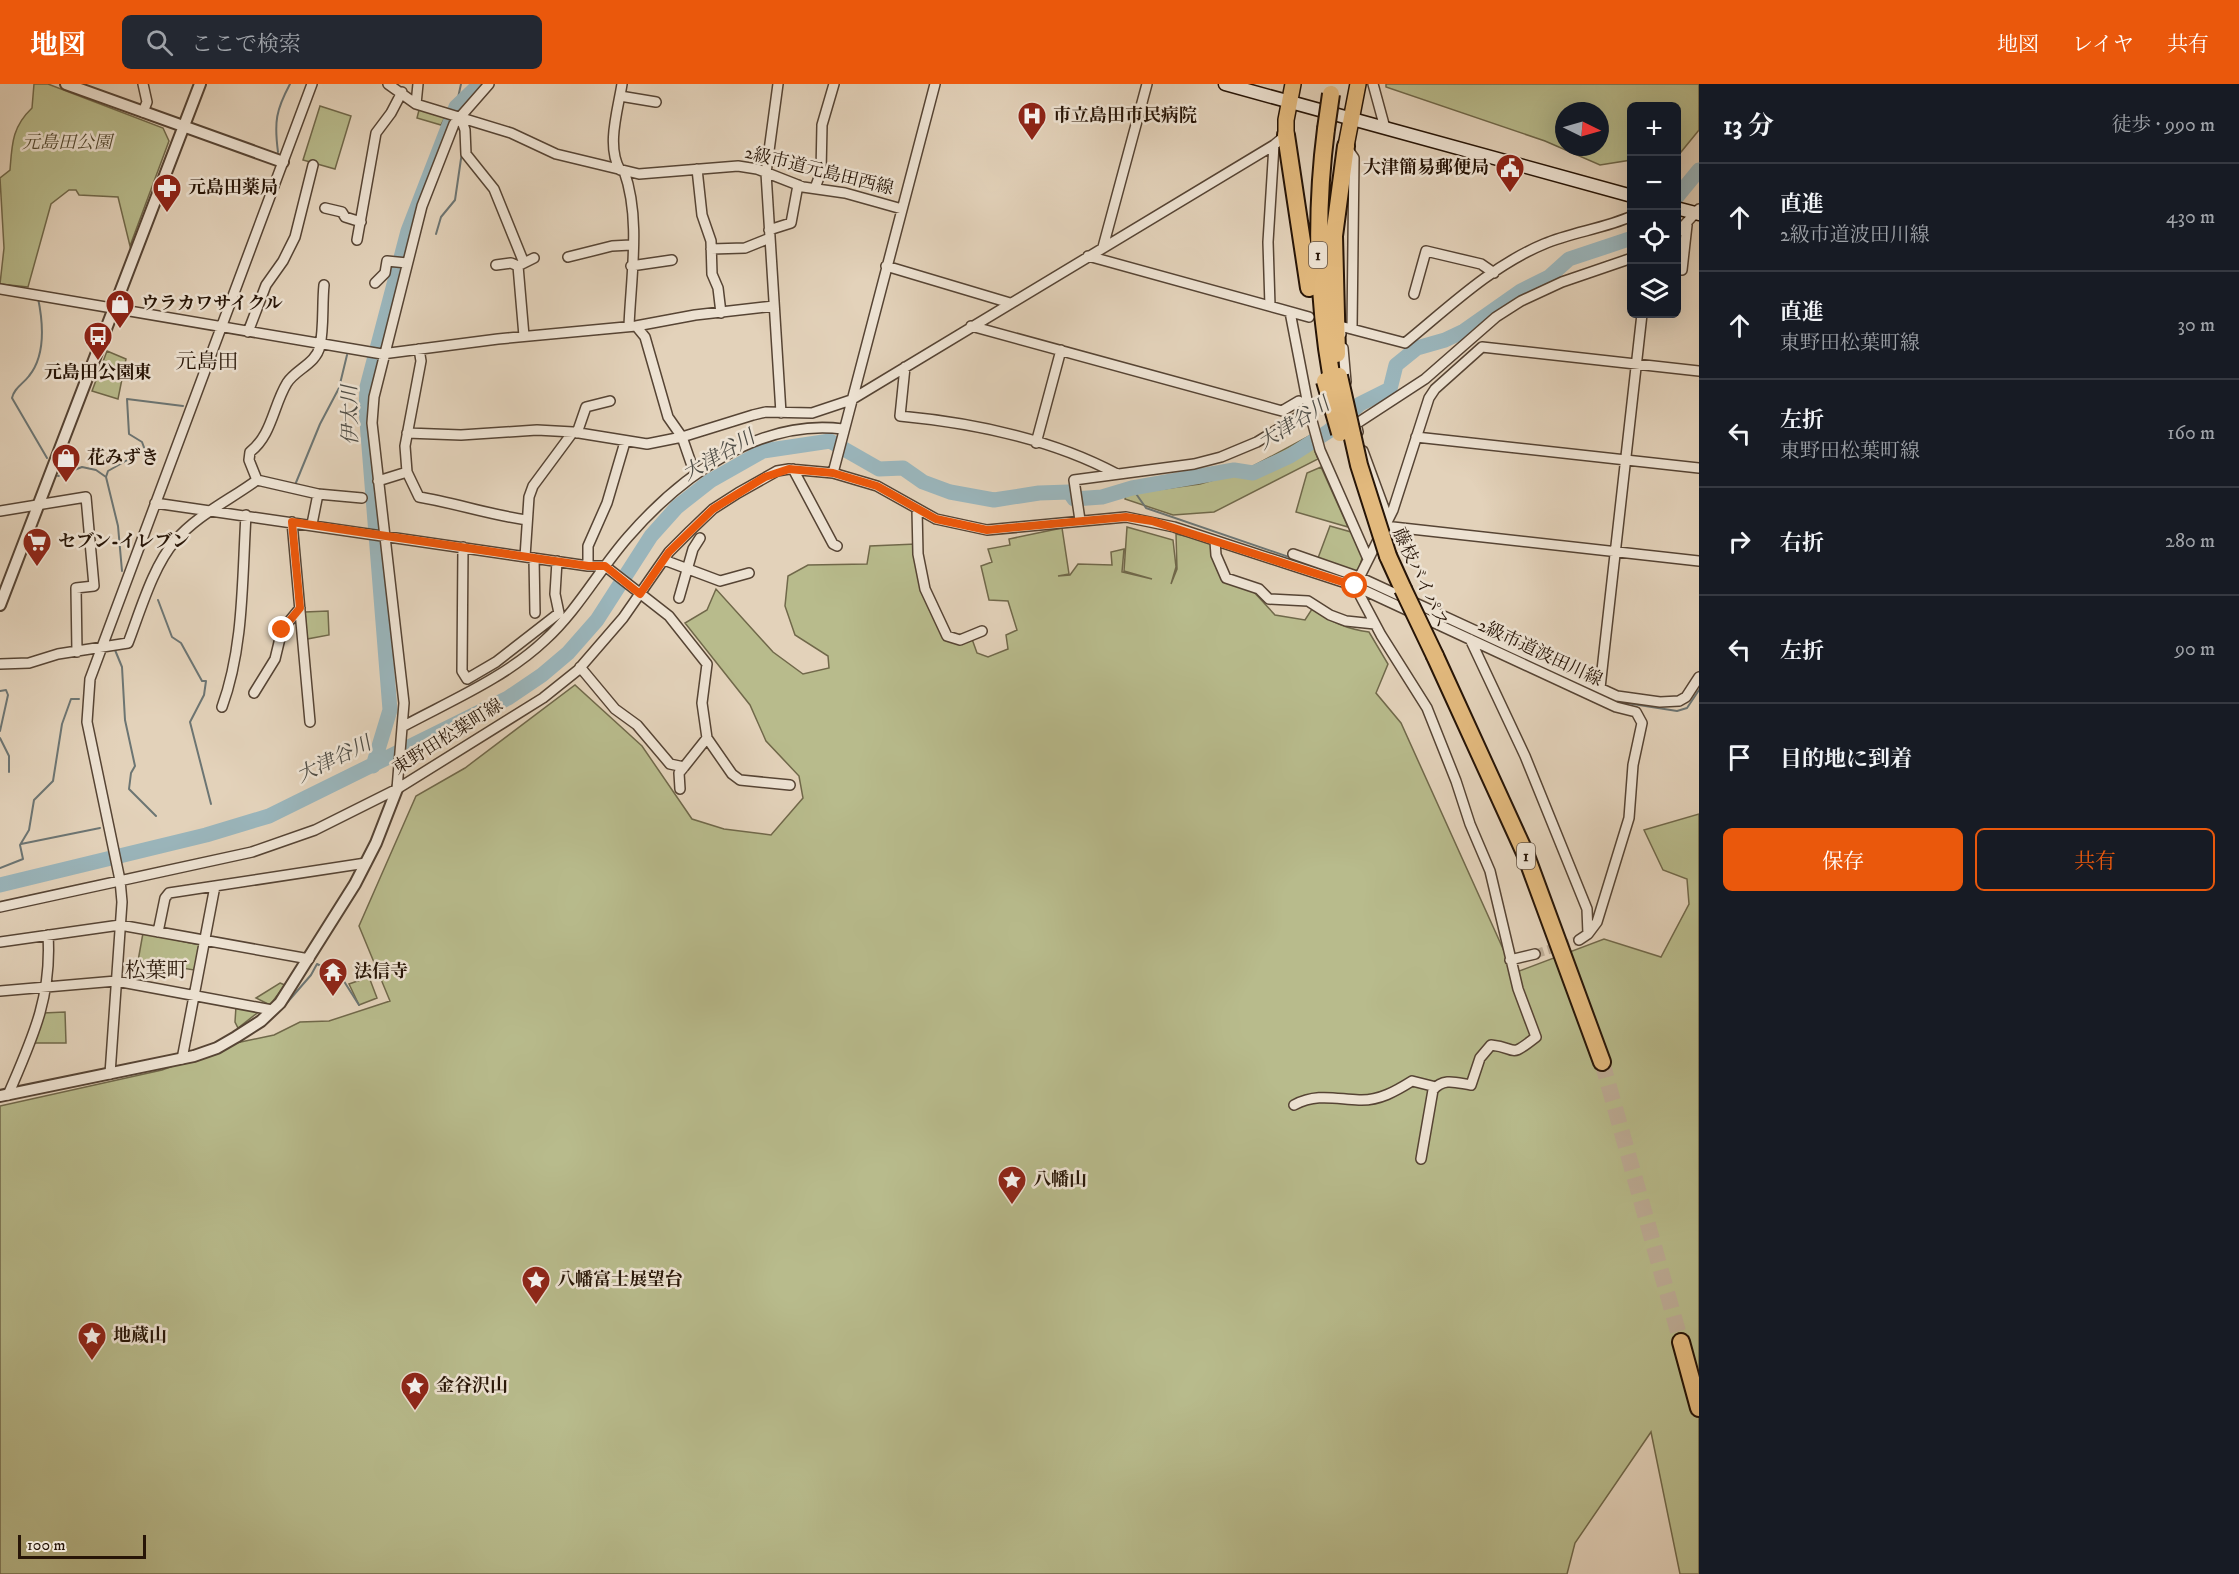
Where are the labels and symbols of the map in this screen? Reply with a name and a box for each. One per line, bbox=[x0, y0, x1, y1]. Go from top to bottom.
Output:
hospital icon: 市立島田市民病院 bbox=[1016, 100, 1048, 142]
north arrow bbox=[1555, 102, 1609, 156]
place label: 市立島田市民病院 bbox=[1053, 105, 1197, 127]
park label: 元島田公園 bbox=[22, 132, 115, 154]
street label: 2級市道元島田西線 bbox=[742, 142, 896, 200]
public building icon: 大津簡易郵便局 bbox=[1494, 152, 1526, 194]
place label: 大津簡易郵便局 bbox=[1363, 157, 1489, 179]
pharmacy icon: 元島田薬局 bbox=[151, 172, 183, 214]
place label: 元島田薬局 bbox=[188, 177, 278, 199]
road number: 1 bbox=[1309, 242, 1327, 268]
shop icon: ウラカワサイクル bbox=[104, 288, 136, 330]
place label: ウラカワサイクル bbox=[141, 293, 283, 315]
bus stop icon: 元島田公園東 bbox=[82, 320, 114, 362]
district label: 元島田 bbox=[176, 349, 239, 375]
place label: 元島田公園東 bbox=[44, 362, 152, 384]
water label: 伊太川 bbox=[338, 383, 364, 445]
water label: 大津谷川 bbox=[1253, 391, 1336, 456]
water label: 大津谷川 bbox=[678, 424, 762, 487]
shop icon: 花みずき bbox=[50, 442, 82, 484]
place label: 花みずき bbox=[87, 447, 159, 469]
street label: 藤枝バイパス bbox=[1387, 525, 1453, 631]
supermarket icon: セブン-イレブン bbox=[21, 526, 53, 568]
place label: セブン-イレブン bbox=[58, 531, 190, 553]
route start bbox=[1341, 572, 1367, 598]
street label: 2級市道波田川線 bbox=[1474, 615, 1606, 691]
route end bbox=[268, 616, 294, 642]
street label: 東野田松葉町線 bbox=[389, 694, 507, 780]
water label: 大津谷川 bbox=[293, 730, 377, 789]
road number: 1 bbox=[1517, 843, 1535, 869]
temple icon: 法信寺 bbox=[317, 956, 349, 998]
district label: 松葉町 bbox=[125, 958, 188, 984]
place label: 法信寺 bbox=[354, 961, 408, 983]
place icon: 八幡山 bbox=[996, 1164, 1028, 1206]
place label: 八幡山 bbox=[1033, 1169, 1087, 1191]
place icon: 八幡富士展望台 bbox=[520, 1264, 552, 1306]
place label: 八幡富士展望台 bbox=[557, 1269, 683, 1291]
place icon: 地蔵山 bbox=[76, 1320, 108, 1362]
place label: 地蔵山 bbox=[113, 1325, 167, 1347]
place icon: 金谷沢山 bbox=[399, 1370, 431, 1412]
place label: 金谷沢山 bbox=[436, 1375, 508, 1397]
scale bar bbox=[18, 1532, 146, 1560]

